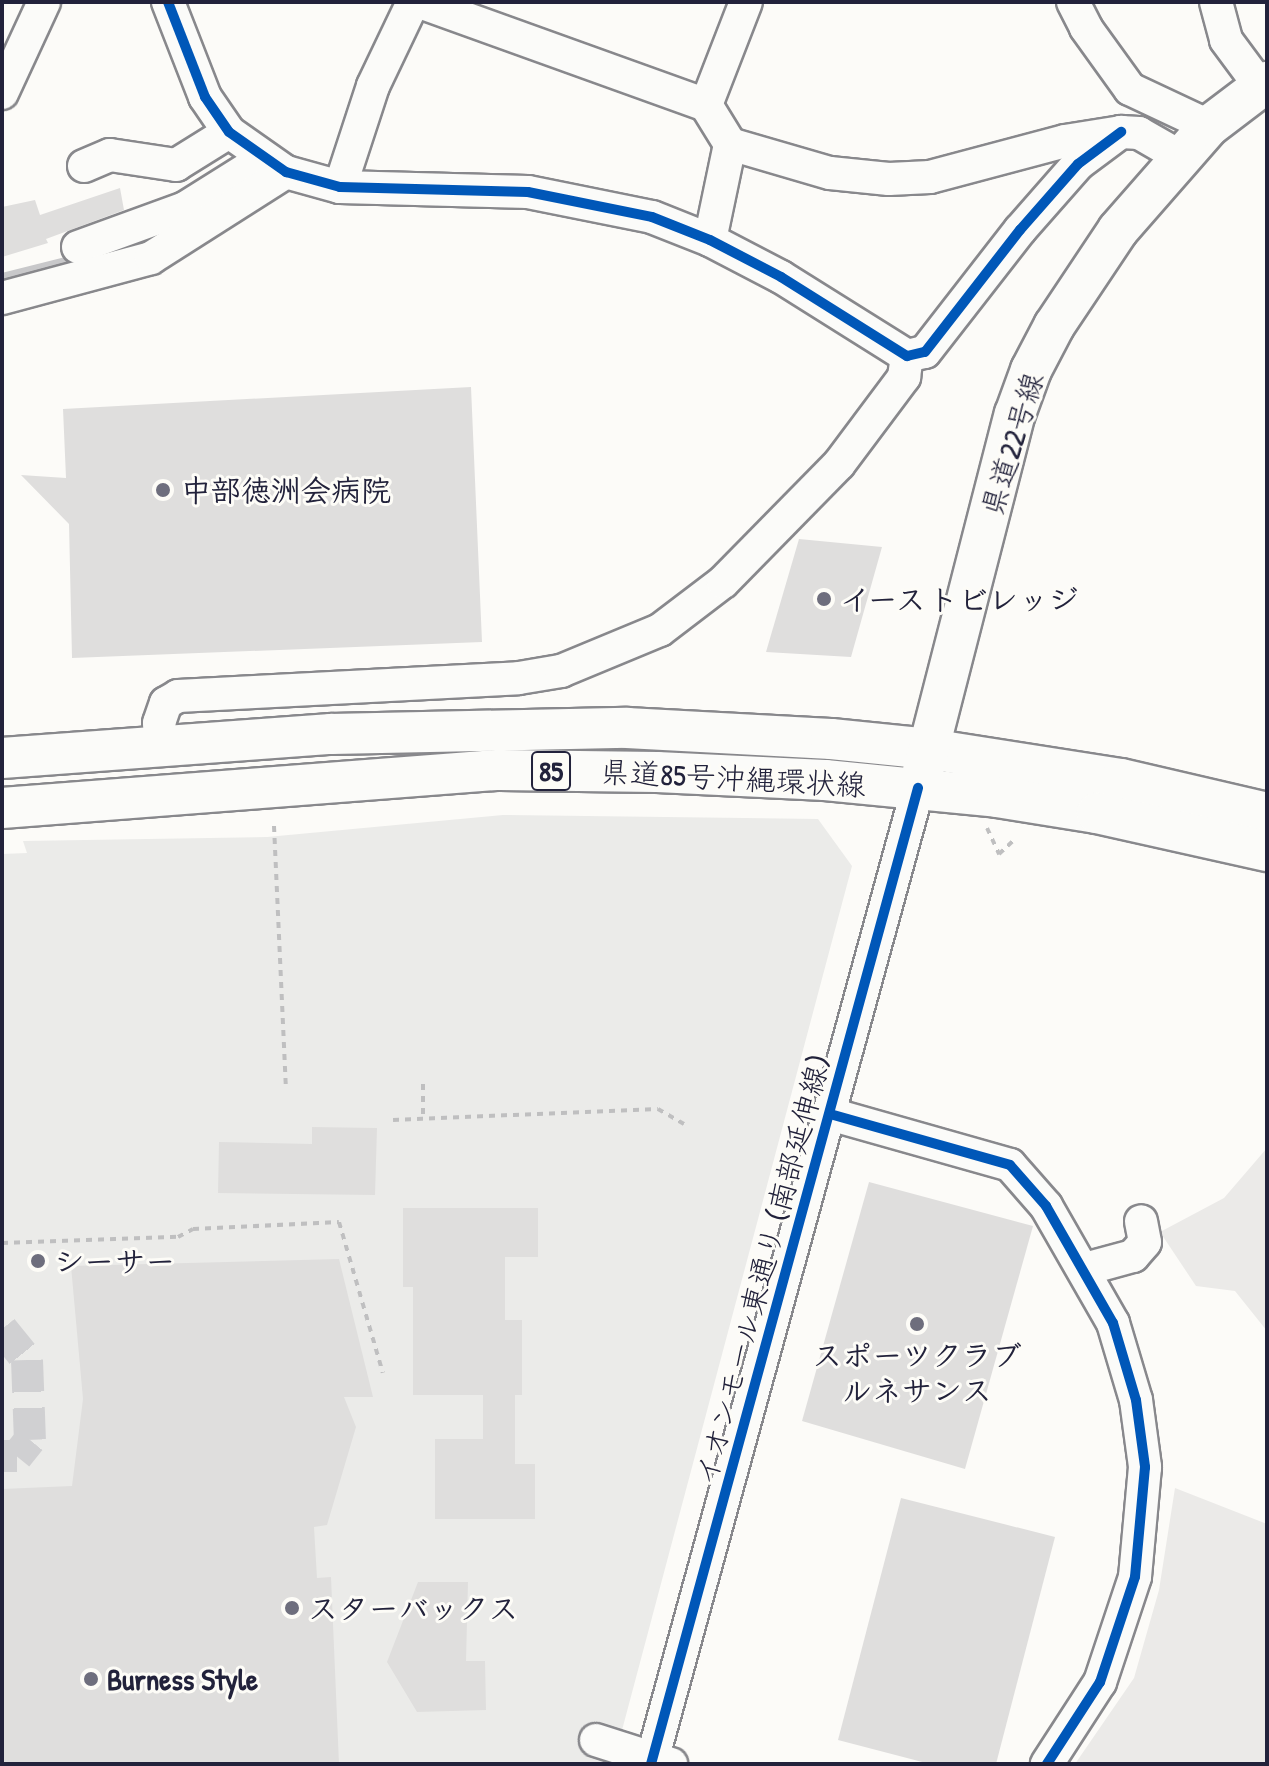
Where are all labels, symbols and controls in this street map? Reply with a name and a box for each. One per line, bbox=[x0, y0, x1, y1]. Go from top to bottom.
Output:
street label: 県道22号線 bbox=[973, 368, 1051, 520]
place label: 中部徳洲会病院 bbox=[181, 472, 391, 508]
marker: 中部徳洲会病院 bbox=[152, 479, 174, 501]
place label: イーストビレッジ bbox=[840, 581, 1078, 617]
marker: イーストビレッジ bbox=[815, 590, 833, 608]
road number: 85 bbox=[531, 747, 571, 795]
street label: 県道85号沖縄環状線 bbox=[599, 753, 867, 803]
street label: イオンモール東通り (南部延伸線) bbox=[687, 1049, 837, 1491]
place label: シーサー bbox=[54, 1243, 174, 1279]
marker: シーサー bbox=[29, 1252, 47, 1270]
marker: スポーツクラブ ルネサンス bbox=[908, 1315, 926, 1333]
place label: スポーツクラブ ルネサンス bbox=[812, 1337, 1022, 1408]
place label: スターバックス bbox=[308, 1590, 518, 1626]
marker: スターバックス bbox=[283, 1599, 301, 1617]
place label: Burness Style bbox=[107, 1661, 258, 1697]
marker: Burness Style bbox=[82, 1670, 100, 1688]

